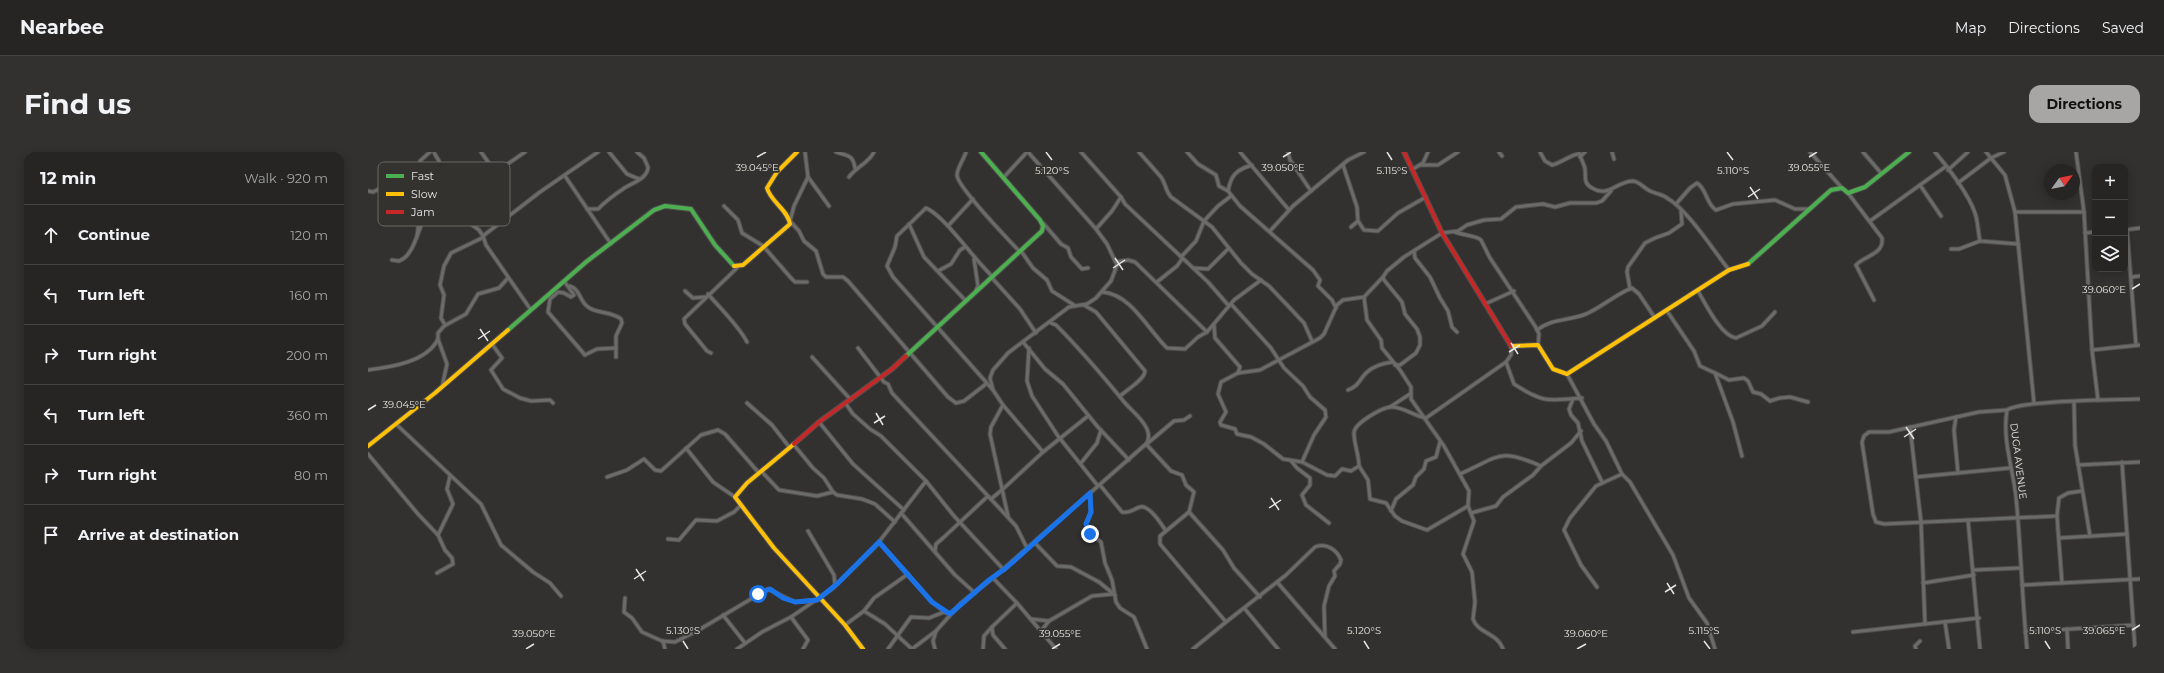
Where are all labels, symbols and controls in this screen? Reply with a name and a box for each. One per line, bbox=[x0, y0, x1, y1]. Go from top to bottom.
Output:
text: Nearbee bbox=[20, 16, 104, 39]
text: Map bbox=[1955, 19, 1986, 37]
text: Directions bbox=[2008, 19, 2080, 37]
text: Saved bbox=[2102, 19, 2144, 37]
button: Directions bbox=[2029, 85, 2140, 123]
text: Find us bbox=[24, 87, 131, 121]
text: 39.045°E bbox=[735, 161, 779, 174]
text: 39.050°E bbox=[1261, 161, 1305, 174]
text: 39.055°E bbox=[1788, 161, 1830, 174]
legend bbox=[378, 162, 510, 226]
text: 5.120°S bbox=[1035, 164, 1069, 177]
text: 5.115°S bbox=[1377, 164, 1407, 177]
text: 5.110°S bbox=[1717, 164, 1749, 177]
north arrow bbox=[2044, 164, 2080, 200]
map controls bbox=[2092, 164, 2128, 272]
button: + bbox=[2092, 164, 2128, 200]
text: 12 min bbox=[40, 168, 96, 188]
text: Fast bbox=[411, 169, 435, 183]
text: Walk · 920 m bbox=[244, 170, 328, 186]
text: Slow bbox=[411, 187, 437, 201]
button: − bbox=[2092, 200, 2128, 236]
text: Jam bbox=[410, 205, 435, 219]
icon: ahead bbox=[40, 224, 62, 246]
text: Continue bbox=[78, 225, 150, 244]
text: 120 m bbox=[290, 227, 328, 243]
button: layers bbox=[2092, 236, 2128, 272]
text: 39.060°E bbox=[2082, 283, 2126, 296]
icon: left bbox=[40, 284, 62, 306]
text: Turn left bbox=[78, 285, 145, 304]
text: 160 m bbox=[290, 287, 328, 303]
icon: right bbox=[40, 344, 62, 366]
text: Turn right bbox=[78, 345, 157, 364]
text: 200 m bbox=[286, 347, 328, 363]
text: 39.045°E bbox=[382, 398, 426, 411]
icon: left bbox=[40, 404, 62, 426]
text: Turn left bbox=[78, 405, 145, 424]
text: 360 m bbox=[287, 407, 328, 423]
street label: DUGA AVENUE bbox=[2007, 422, 2030, 500]
icon: right bbox=[40, 464, 62, 486]
text: Turn right bbox=[78, 465, 157, 484]
text: 80 m bbox=[294, 467, 328, 483]
icon: arrive bbox=[40, 524, 62, 546]
text: Arrive at destination bbox=[78, 525, 239, 544]
route end bbox=[1081, 525, 1099, 543]
route start bbox=[749, 585, 767, 603]
text: 5.130°S bbox=[666, 624, 700, 637]
text: 5.120°S bbox=[1347, 624, 1381, 637]
text: 5.115°S bbox=[1689, 624, 1719, 637]
text: 5.110°S bbox=[2029, 624, 2061, 637]
text: 39.065°E bbox=[2083, 624, 2126, 637]
text: 39.050°E bbox=[512, 627, 556, 640]
text: 39.055°E bbox=[1039, 627, 1081, 640]
text: 39.060°E bbox=[1564, 627, 1608, 640]

